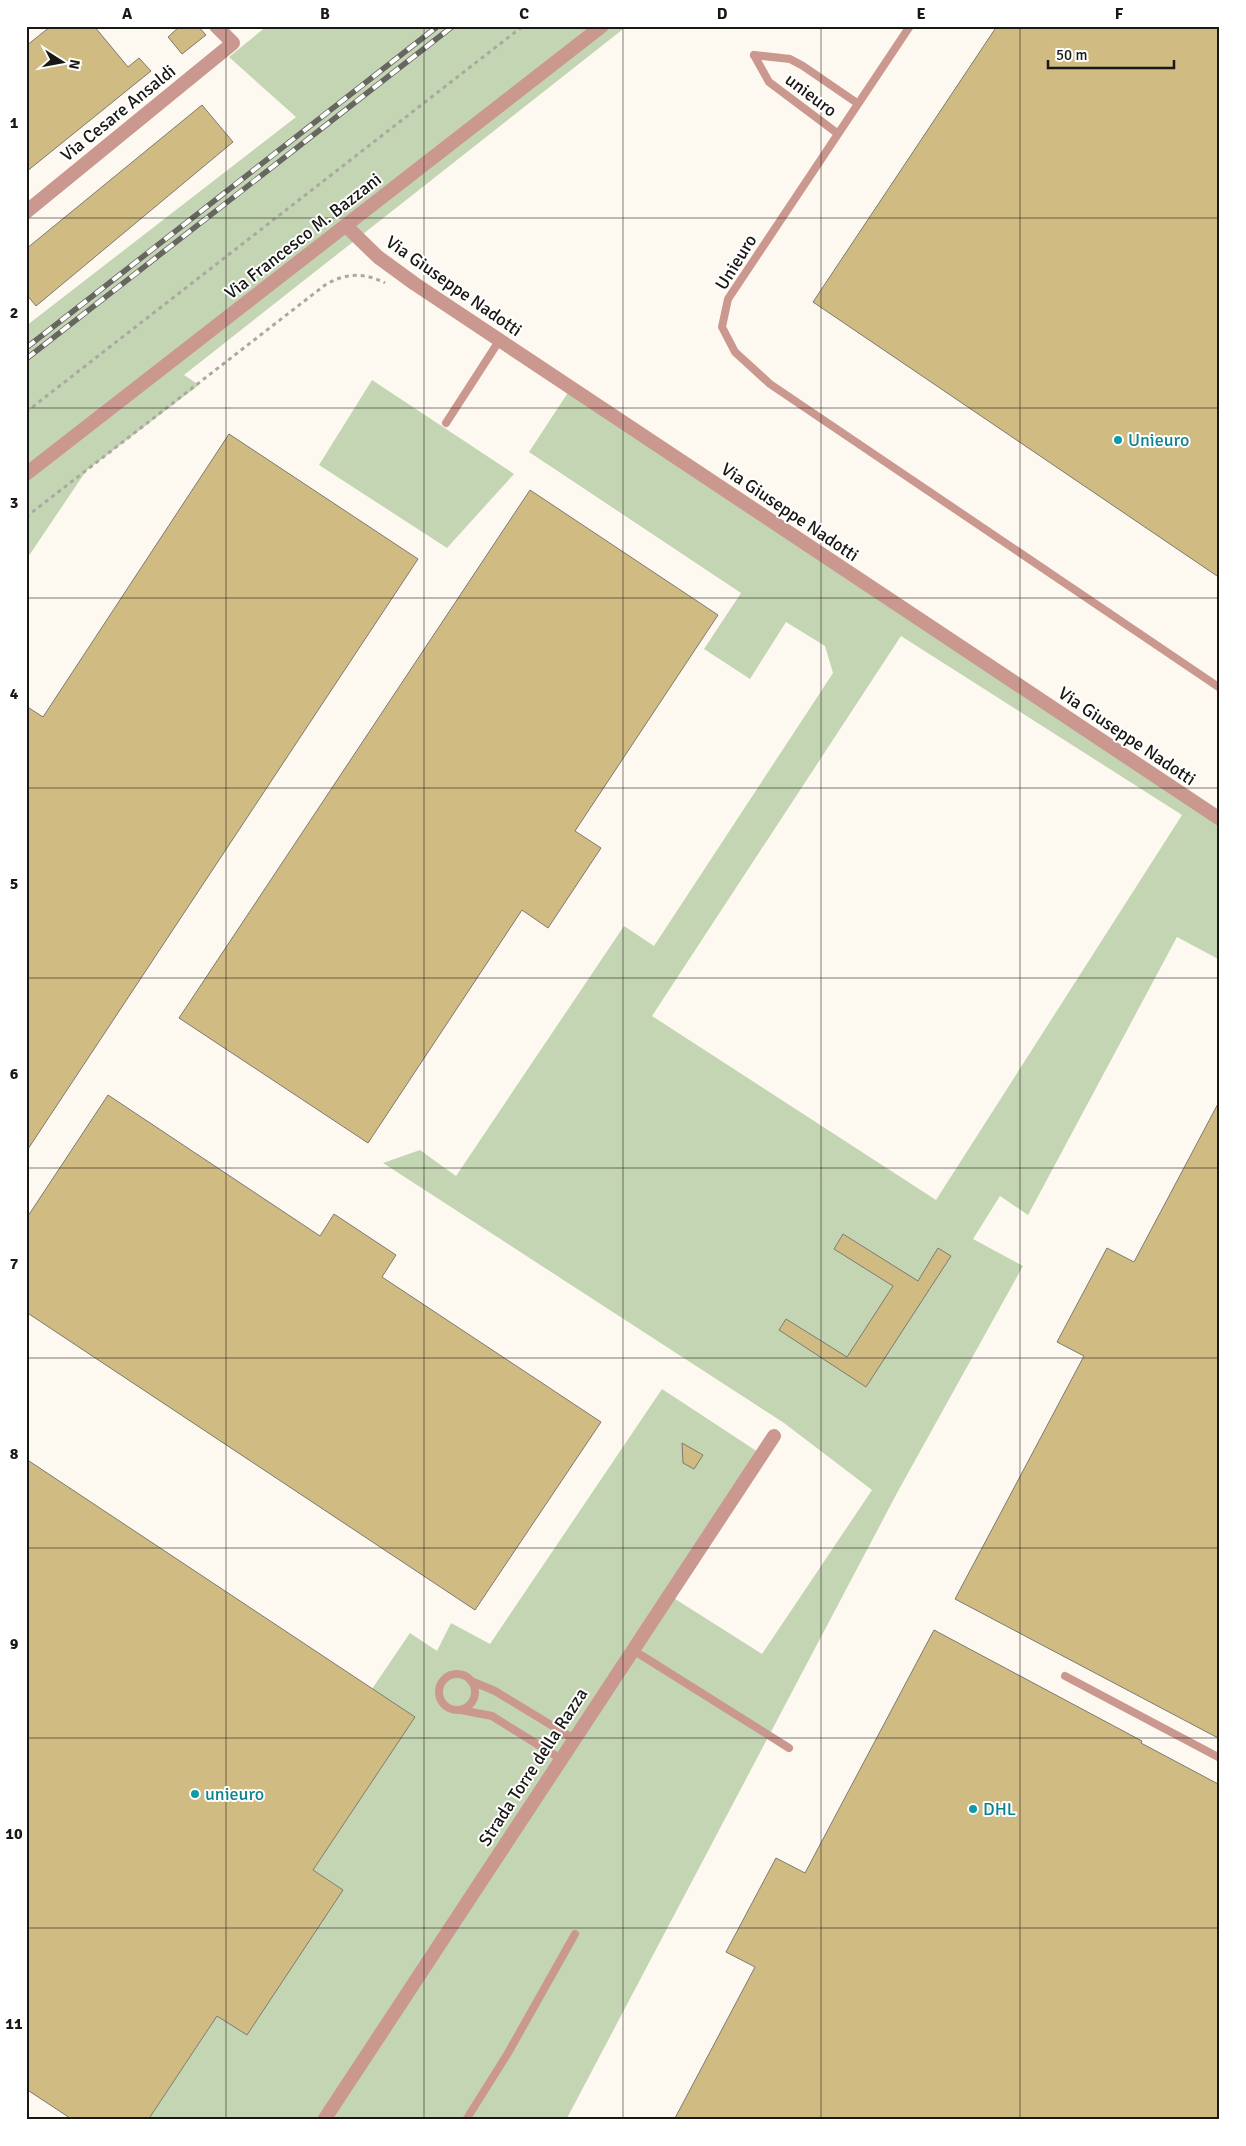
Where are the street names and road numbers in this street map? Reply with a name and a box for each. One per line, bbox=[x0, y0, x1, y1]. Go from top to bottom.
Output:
street label: Via Cesare Ansaldi bbox=[56, 60, 180, 166]
street label: unieuro bbox=[781, 68, 841, 122]
street label: Via Francesco M. Bazzani bbox=[220, 168, 386, 304]
street label: Unieuro bbox=[710, 230, 762, 294]
street label: Via Giuseppe Nadotti bbox=[382, 231, 526, 341]
street label: Via Giuseppe Nadotti bbox=[717, 458, 863, 566]
street label: Via Giuseppe Nadotti bbox=[1054, 682, 1200, 790]
street label: Strada Torre della Razza bbox=[474, 1684, 592, 1850]

